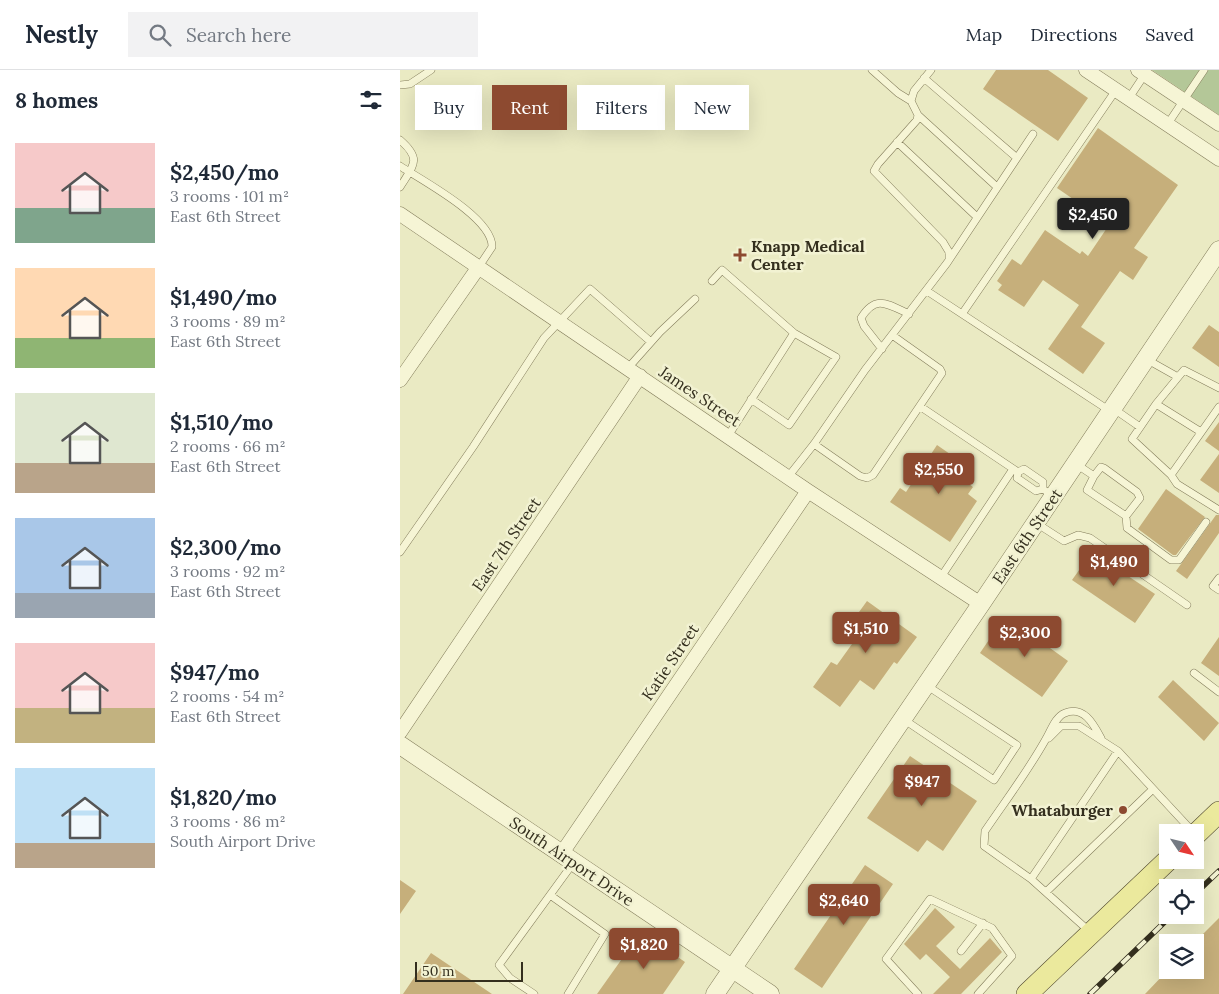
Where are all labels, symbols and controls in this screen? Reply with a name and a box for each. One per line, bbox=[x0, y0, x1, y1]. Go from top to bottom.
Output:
search box bbox=[128, 12, 478, 57]
text: Nestly bbox=[25, 19, 98, 50]
icon: search bbox=[146, 21, 174, 49]
text: Search here bbox=[186, 23, 291, 47]
text: Map bbox=[966, 23, 1002, 46]
text: Directions bbox=[1030, 23, 1117, 46]
text: Saved bbox=[1145, 23, 1194, 46]
chip: Buy bbox=[415, 85, 482, 130]
chip: Rent bbox=[492, 85, 567, 130]
chip: Filters bbox=[577, 85, 665, 130]
chip: New bbox=[675, 85, 749, 130]
icon: filters bbox=[357, 86, 385, 114]
text: 8 homes bbox=[15, 87, 98, 114]
text: $2,450/mo bbox=[170, 159, 279, 186]
icon: home bbox=[55, 163, 115, 223]
text: 3 rooms · 101 m² bbox=[170, 186, 289, 206]
pin: $2,450 bbox=[1052, 198, 1134, 240]
text: $2,450 bbox=[1068, 204, 1118, 224]
text: East 6th Street bbox=[170, 206, 281, 226]
place label: Knapp Medical Center bbox=[751, 236, 865, 274]
marker: Knapp Medical Center bbox=[733, 248, 747, 262]
text: $1,490/mo bbox=[170, 284, 277, 311]
icon: home bbox=[55, 288, 115, 348]
text: 3 rooms · 89 m² bbox=[170, 311, 286, 331]
text: East 6th Street bbox=[170, 331, 281, 351]
street label: James Street bbox=[655, 361, 745, 431]
text: $1,510/mo bbox=[170, 409, 273, 436]
icon: home bbox=[55, 413, 115, 473]
text: 2 rooms · 66 m² bbox=[170, 436, 286, 456]
pin: $2,550 bbox=[898, 452, 980, 495]
text: East 6th Street bbox=[170, 456, 281, 476]
text: $2,550 bbox=[914, 459, 964, 479]
street label: East 6th Street bbox=[988, 484, 1067, 587]
street label: East 7th Street bbox=[467, 493, 545, 595]
text: $2,300/mo bbox=[170, 534, 281, 561]
icon: home bbox=[55, 538, 115, 598]
pin: $1,490 bbox=[1073, 544, 1155, 587]
text: $1,490 bbox=[1090, 551, 1138, 571]
text: 3 rooms · 92 m² bbox=[170, 561, 285, 581]
text: East 6th Street bbox=[170, 581, 281, 601]
pin: $1,510 bbox=[825, 612, 907, 654]
pin: $2,300 bbox=[984, 616, 1066, 658]
text: $1,510 bbox=[843, 618, 889, 638]
street label: Katie Street bbox=[637, 619, 703, 704]
text: $2,300 bbox=[999, 622, 1051, 642]
text: $947/mo bbox=[170, 659, 259, 686]
icon: home bbox=[55, 663, 115, 723]
text: 2 rooms · 54 m² bbox=[170, 686, 285, 706]
text: East 6th Street bbox=[170, 706, 281, 726]
pin: $947 bbox=[892, 764, 952, 807]
text: $947 bbox=[905, 771, 939, 791]
text: $1,820/mo bbox=[170, 784, 277, 811]
icon: home bbox=[55, 788, 115, 848]
place label: Whataburger bbox=[1011, 800, 1113, 820]
marker: Whataburger bbox=[1117, 804, 1129, 816]
text: 3 rooms · 86 m² bbox=[170, 811, 286, 831]
street label: South Airport Drive bbox=[506, 812, 638, 910]
north arrow bbox=[1159, 824, 1204, 869]
map controls bbox=[1159, 824, 1204, 979]
text: South Airport Drive bbox=[170, 831, 316, 851]
button: locate bbox=[1159, 879, 1204, 924]
pin: $2,640 bbox=[803, 884, 885, 926]
text: $2,640 bbox=[819, 890, 869, 910]
pin: $1,820 bbox=[603, 928, 685, 970]
text: $1,820 bbox=[620, 934, 668, 954]
button: layers bbox=[1159, 934, 1204, 979]
scale bar bbox=[415, 959, 522, 982]
text: 50 m bbox=[422, 962, 455, 980]

